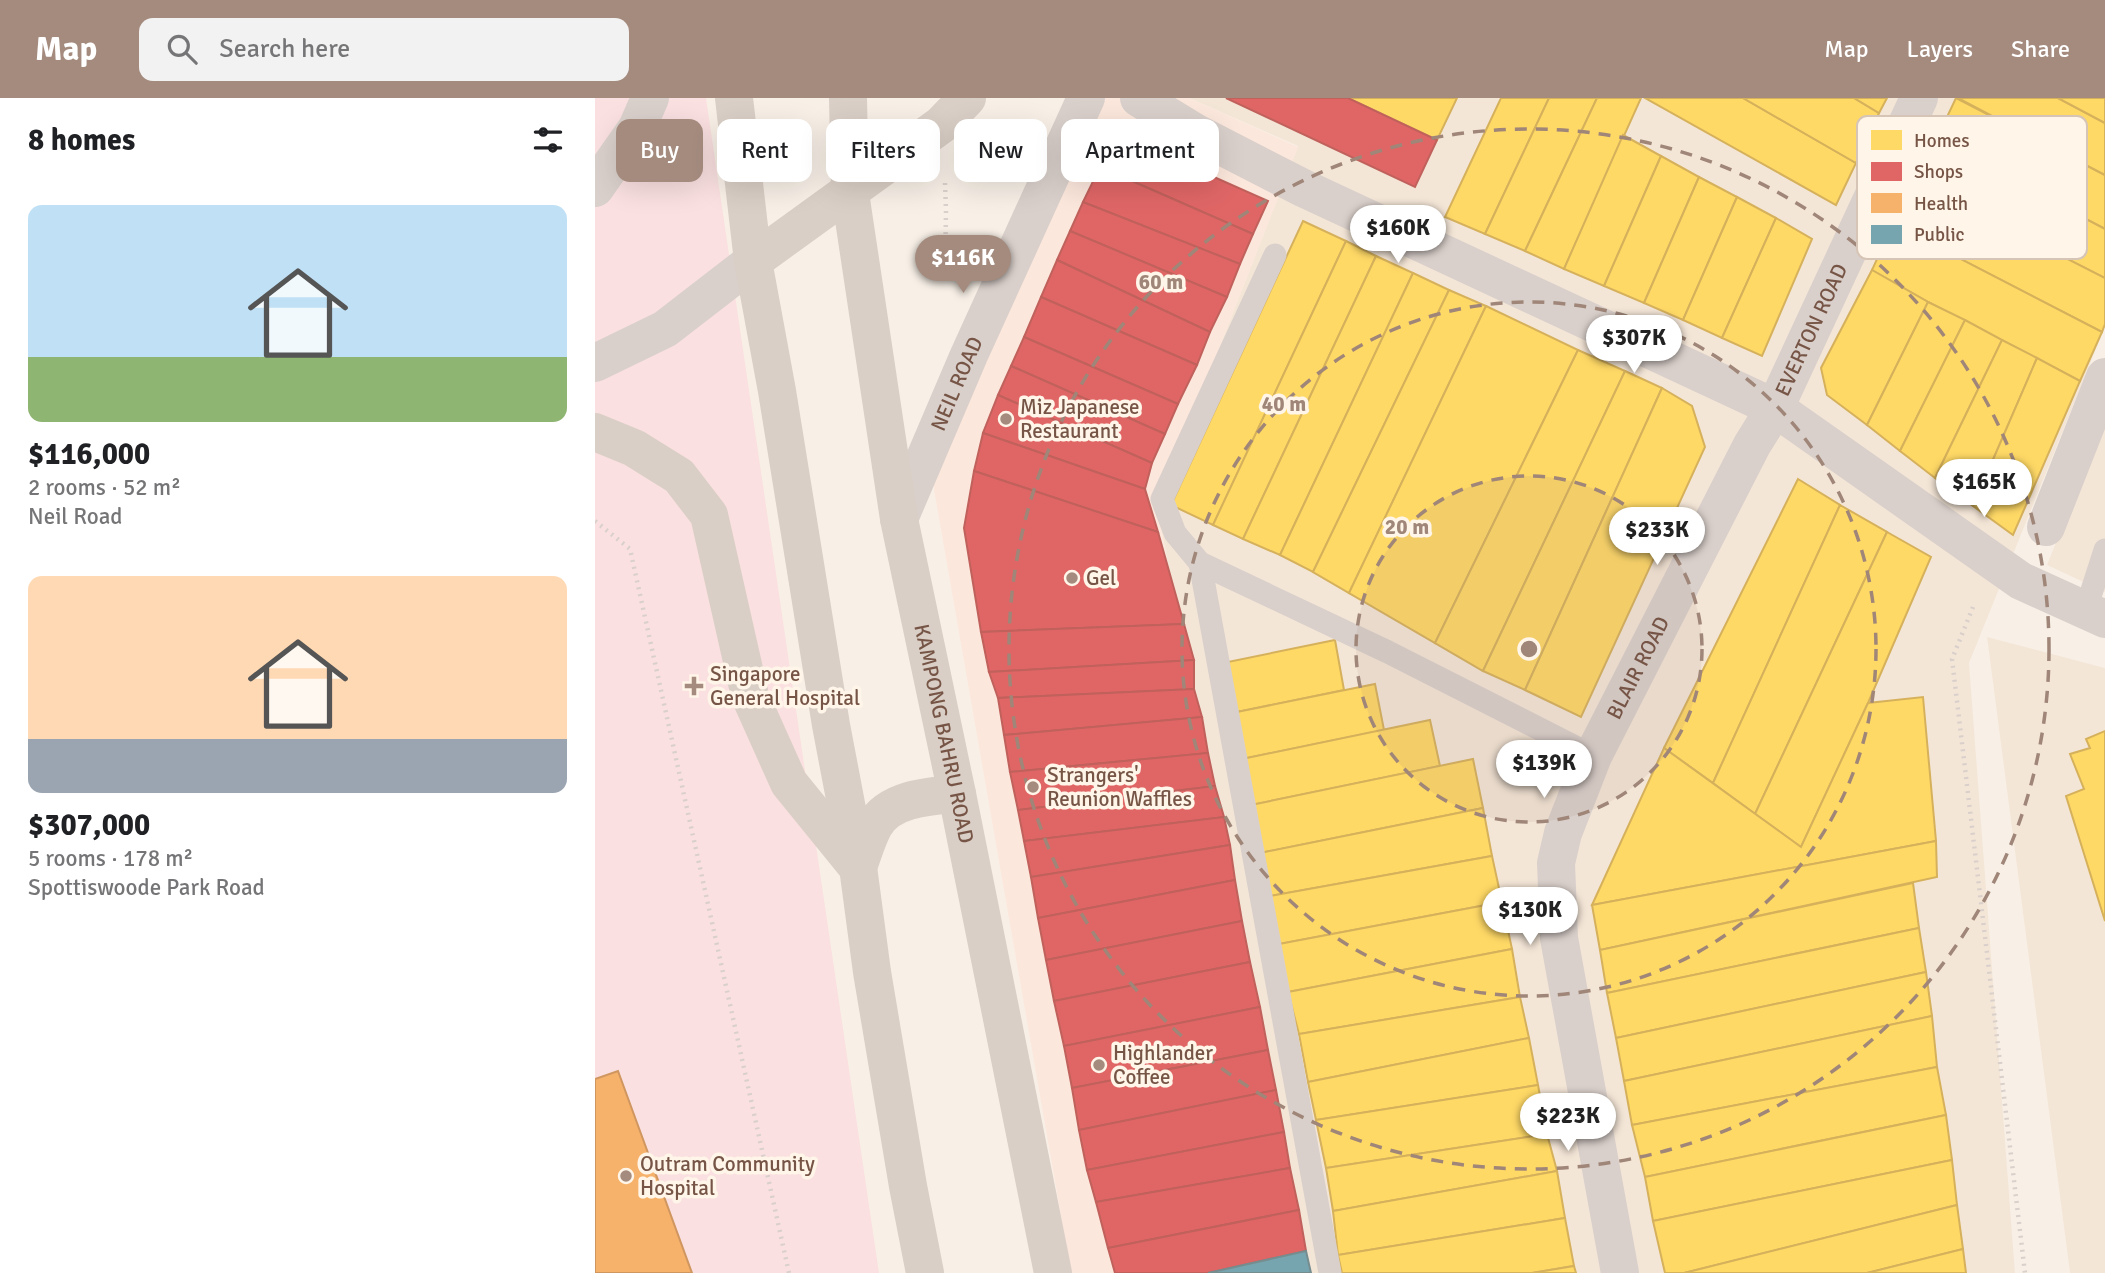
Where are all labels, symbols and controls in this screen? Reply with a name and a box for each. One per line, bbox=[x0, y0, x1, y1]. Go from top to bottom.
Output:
search box bbox=[139, 18, 629, 81]
text: Map bbox=[35, 29, 97, 70]
icon: search bbox=[163, 30, 201, 68]
text: Search here bbox=[219, 33, 350, 65]
text: Map bbox=[1824, 34, 1869, 64]
text: Layers bbox=[1907, 34, 1973, 64]
text: Share bbox=[2011, 34, 2070, 64]
legend bbox=[1857, 116, 2087, 259]
chip: Buy bbox=[616, 119, 703, 182]
chip: Rent bbox=[717, 119, 812, 182]
chip: Filters bbox=[826, 119, 940, 182]
chip: New bbox=[954, 119, 1047, 182]
chip: Apartment bbox=[1061, 119, 1219, 182]
icon: filters bbox=[529, 121, 567, 159]
text: 8 homes bbox=[28, 122, 135, 159]
text: Homes bbox=[1914, 129, 1970, 153]
text: Shops bbox=[1914, 160, 1963, 184]
text: Health bbox=[1914, 192, 1968, 216]
pin: $160K bbox=[1349, 206, 1447, 265]
text: $160K bbox=[1366, 213, 1430, 242]
text: Public bbox=[1914, 223, 1965, 247]
pin: $116K bbox=[914, 236, 1012, 295]
text: $116K bbox=[931, 243, 995, 272]
icon: home bbox=[235, 250, 361, 376]
street label: EVERTON ROAD bbox=[1769, 260, 1853, 400]
text: 60 m bbox=[1139, 269, 1183, 295]
pin: $307K bbox=[1585, 316, 1683, 375]
text: $307K bbox=[1602, 323, 1666, 352]
street label: NEIL ROAD bbox=[925, 333, 989, 435]
text: 40 m bbox=[1262, 391, 1306, 417]
place label: Miz Japanese Restaurant bbox=[1020, 394, 1140, 444]
marker: Miz Japanese Restaurant bbox=[998, 411, 1014, 427]
text: $116,000 bbox=[28, 436, 150, 473]
pin: $165K bbox=[1935, 460, 2033, 519]
text: $165K bbox=[1952, 467, 2016, 496]
text: 2 rooms · 52 m² bbox=[28, 473, 181, 502]
text: Neil Road bbox=[28, 502, 122, 531]
pin: $233K bbox=[1608, 508, 1706, 567]
text: 20 m bbox=[1385, 514, 1429, 540]
text: $233K bbox=[1625, 515, 1689, 544]
place label: Gel bbox=[1086, 565, 1116, 591]
marker: Gel bbox=[1064, 570, 1080, 586]
street label: BLAIR ROAD bbox=[1601, 612, 1675, 724]
icon: home bbox=[235, 621, 361, 747]
street label: KAMPONG BAHRU ROAD bbox=[908, 622, 980, 846]
centre of rings bbox=[1517, 637, 1541, 661]
place label: Singapore General Hospital bbox=[710, 661, 860, 711]
marker: Singapore General Hospital bbox=[684, 676, 704, 696]
pin: $139K bbox=[1495, 740, 1593, 800]
text: $139K bbox=[1512, 748, 1576, 777]
place label: Strangers' Reunion Waffles bbox=[1047, 762, 1192, 812]
marker: Strangers' Reunion Waffles bbox=[1025, 779, 1041, 795]
text: $307,000 bbox=[28, 807, 150, 844]
text: 5 rooms · 178 m² bbox=[28, 844, 193, 873]
text: Spottiswoode Park Road bbox=[28, 873, 265, 902]
pin: $130K bbox=[1481, 888, 1579, 947]
text: $130K bbox=[1498, 895, 1562, 924]
place label: Highlander Coffee bbox=[1113, 1040, 1213, 1090]
marker: Highlander Coffee bbox=[1091, 1057, 1107, 1073]
pin: $223K bbox=[1519, 1094, 1617, 1153]
text: $223K bbox=[1536, 1101, 1600, 1130]
place label: Outram Community Hospital bbox=[640, 1151, 815, 1201]
marker: Outram Community Hospital bbox=[618, 1168, 634, 1184]

